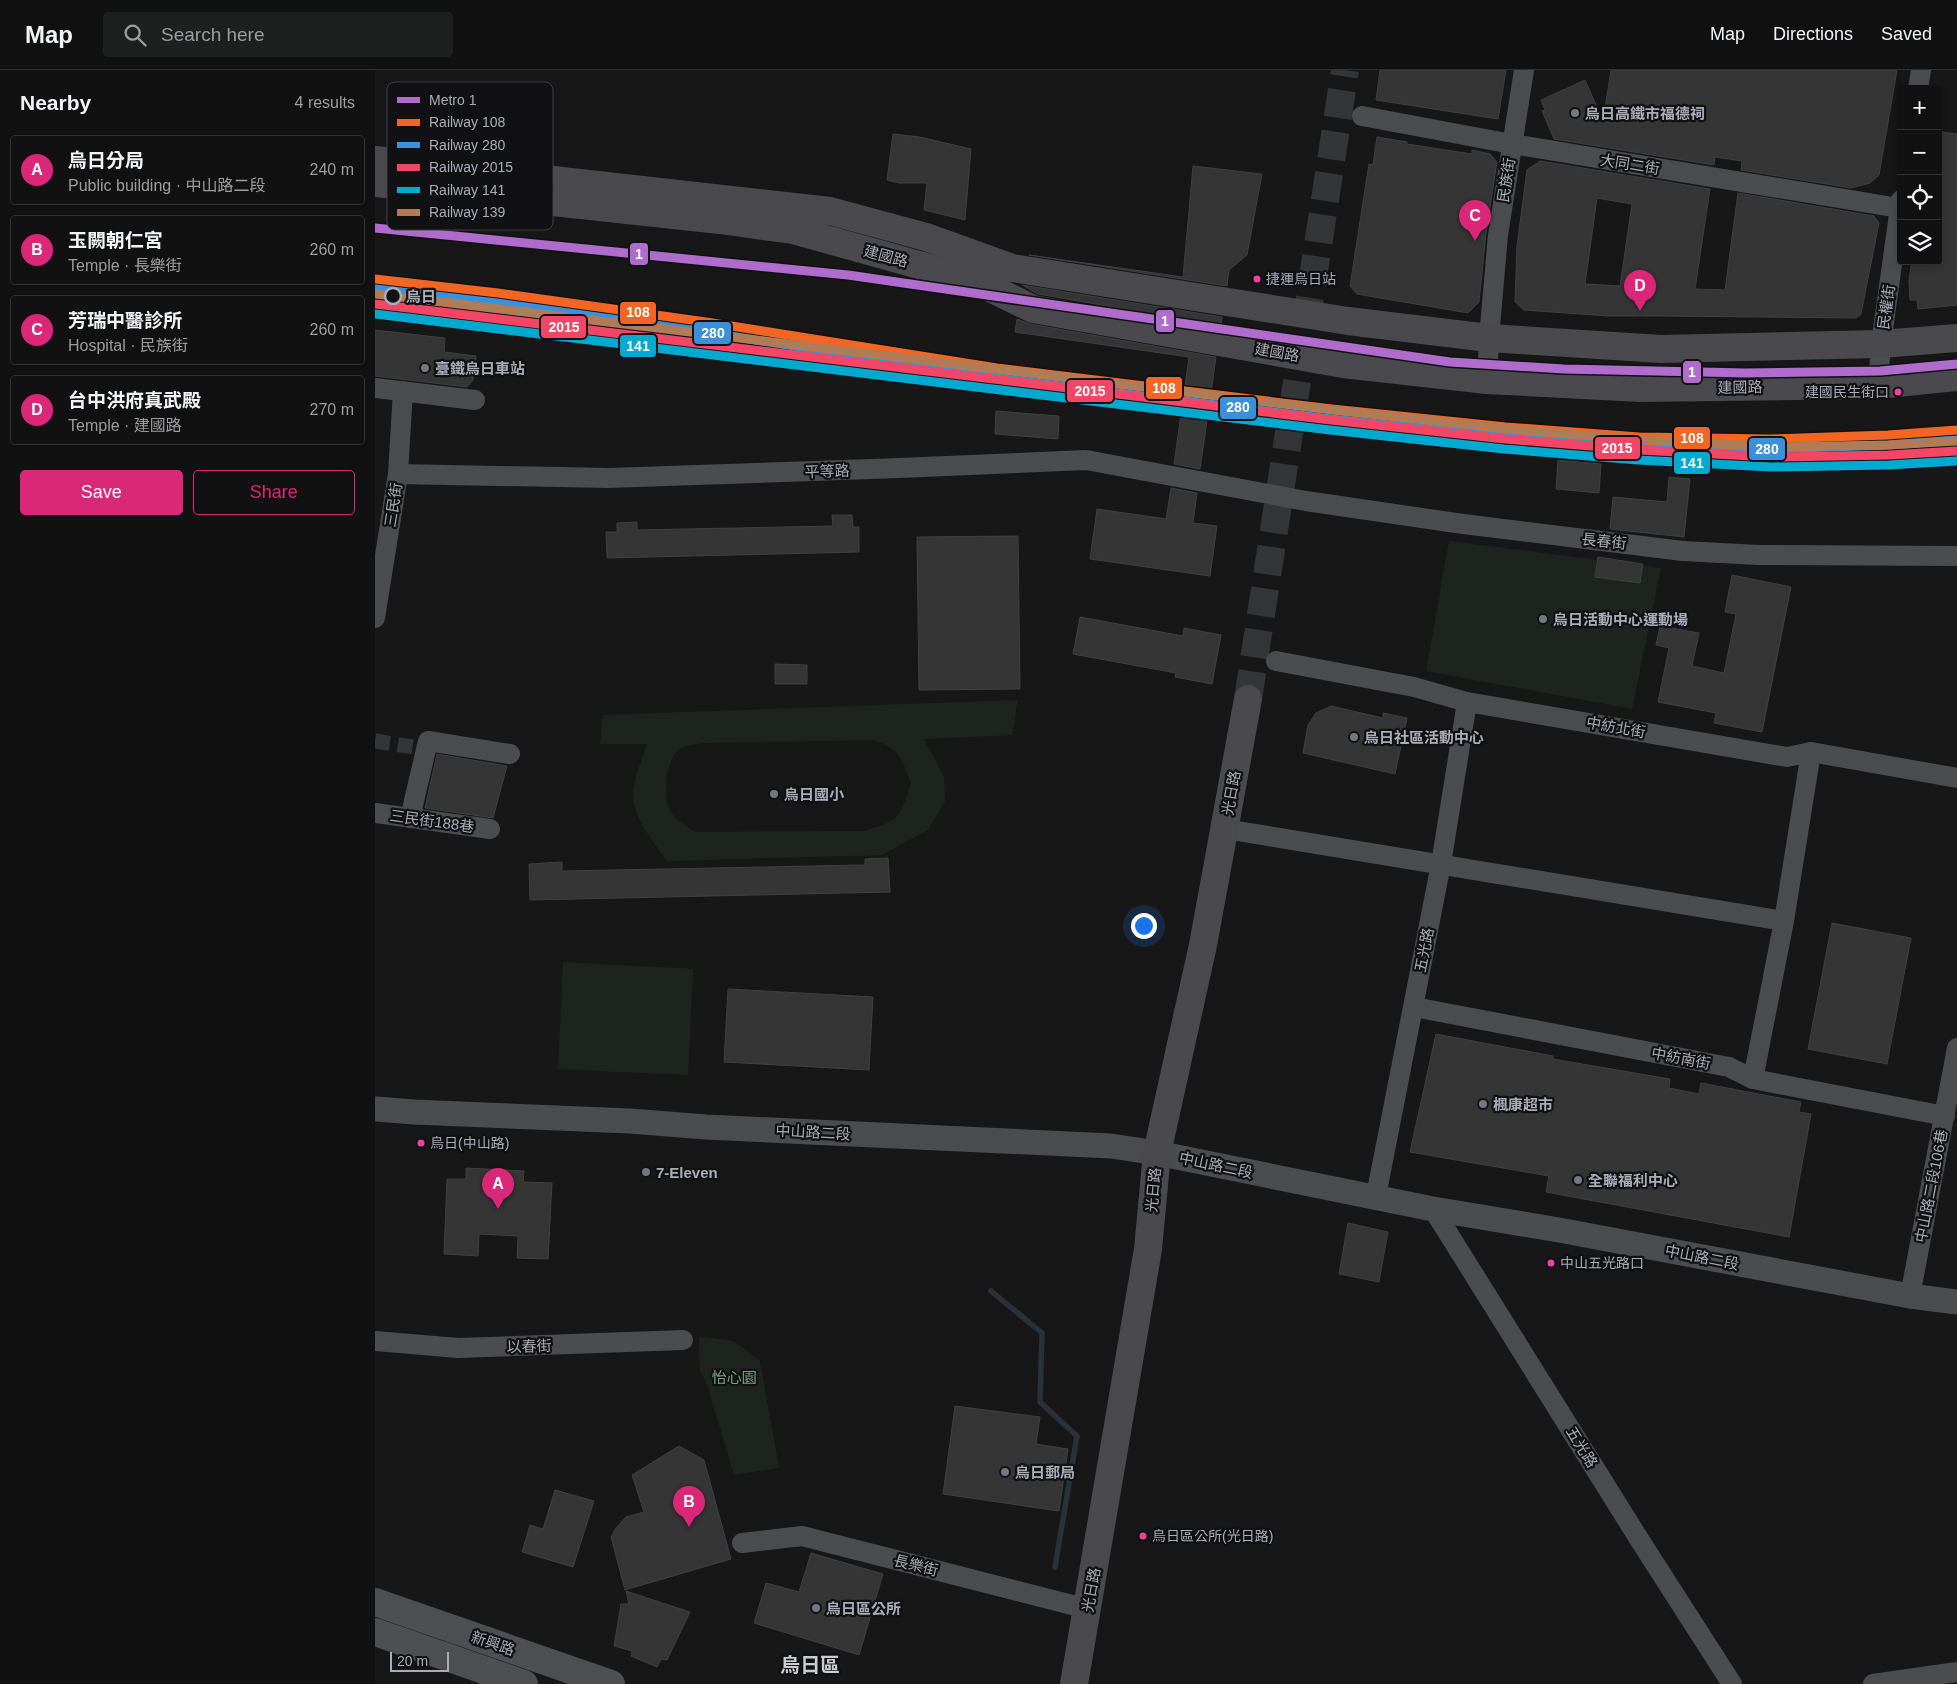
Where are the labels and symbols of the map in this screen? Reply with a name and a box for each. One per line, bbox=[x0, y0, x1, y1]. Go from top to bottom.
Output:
legend bbox=[387, 82, 553, 230]
text: Metro 1 bbox=[429, 92, 477, 108]
place label: 烏日高鐵市福德祠 bbox=[1585, 105, 1705, 122]
marker: 烏日高鐵市福德祠 bbox=[1569, 107, 1581, 119]
text: Railway 108 bbox=[429, 114, 505, 130]
text: Railway 280 bbox=[429, 137, 505, 153]
street label: 大同二街 bbox=[1599, 151, 1661, 177]
street label: 民族街 bbox=[1494, 156, 1518, 204]
text: Railway 2015 bbox=[429, 159, 513, 175]
text: Railway 141 bbox=[429, 182, 505, 198]
pin: C bbox=[1459, 200, 1491, 241]
text: Railway 139 bbox=[429, 204, 505, 220]
line badge: 1 bbox=[629, 242, 649, 266]
street label: 建國路 bbox=[862, 242, 910, 270]
text: 1 bbox=[635, 246, 643, 262]
pin: D bbox=[1624, 270, 1656, 311]
place label: 捷運烏日站 bbox=[1266, 271, 1336, 287]
marker: 捷運烏日站 bbox=[1252, 274, 1262, 284]
street label: 民權街 bbox=[1874, 284, 1898, 330]
marker: 烏日 bbox=[384, 287, 402, 305]
place label: 烏日 bbox=[406, 288, 436, 305]
line badge: 108 bbox=[619, 301, 657, 325]
text: 108 bbox=[626, 304, 650, 320]
line badge: 1 bbox=[1155, 309, 1175, 333]
text: 1 bbox=[1161, 313, 1169, 329]
line badge: 2015 bbox=[540, 315, 587, 339]
text: 2015 bbox=[548, 319, 580, 335]
line badge: 280 bbox=[693, 321, 732, 345]
text: 280 bbox=[701, 325, 725, 341]
line badge: 141 bbox=[619, 334, 657, 358]
text: 141 bbox=[626, 338, 650, 354]
street label: 建國路 bbox=[1253, 340, 1301, 364]
place label: 臺鐵烏日車站 bbox=[435, 360, 525, 377]
line badge: 1 bbox=[1682, 360, 1702, 384]
marker: 臺鐵烏日車站 bbox=[419, 362, 431, 374]
text: 1 bbox=[1688, 364, 1696, 380]
line badge: 108 bbox=[1145, 376, 1183, 400]
street label: 建國路 bbox=[1717, 378, 1763, 396]
line badge: 2015 bbox=[1066, 379, 1114, 403]
text: 108 bbox=[1152, 380, 1176, 396]
text: 2015 bbox=[1074, 383, 1106, 399]
place label: 建國民生街口 bbox=[1805, 384, 1889, 400]
marker: 建國民生街口 bbox=[1893, 387, 1903, 397]
line badge: 280 bbox=[1219, 396, 1257, 420]
text: 280 bbox=[1226, 399, 1250, 415]
line badge: 108 bbox=[1673, 426, 1711, 450]
text: 108 bbox=[1680, 430, 1704, 446]
line badge: 2015 bbox=[1594, 436, 1641, 460]
line badge: 280 bbox=[1748, 437, 1786, 461]
text: 2015 bbox=[1601, 440, 1633, 456]
text: 280 bbox=[1755, 441, 1779, 457]
line badge: 141 bbox=[1673, 451, 1711, 475]
text: 141 bbox=[1680, 455, 1704, 471]
street label: 平等路 bbox=[804, 462, 850, 480]
street label: 三民街 bbox=[381, 481, 405, 529]
street label: 長春街 bbox=[1581, 530, 1627, 552]
place label: 烏日活動中心運動場 bbox=[1553, 611, 1688, 628]
marker: 烏日活動中心運動場 bbox=[1537, 613, 1549, 625]
street label: 中紡北街 bbox=[1585, 713, 1647, 741]
place label: 烏日社區活動中心 bbox=[1364, 729, 1484, 746]
marker: 烏日社區活動中心 bbox=[1348, 731, 1360, 743]
street label: 光日路 bbox=[1219, 769, 1243, 817]
place label: 烏日國小 bbox=[784, 786, 845, 803]
marker: 烏日國小 bbox=[768, 788, 780, 800]
street label: 三民街188巷 bbox=[389, 807, 475, 835]
your location bbox=[1131, 913, 1157, 939]
street label: 五光路 bbox=[1411, 926, 1437, 974]
street label: 中紡南街 bbox=[1650, 1044, 1712, 1072]
place label: 楓康超市 bbox=[1493, 1096, 1553, 1113]
marker: 楓康超市 bbox=[1477, 1098, 1489, 1110]
street label: 中山路二段 bbox=[775, 1122, 851, 1142]
street label: 中山路二段106巷 bbox=[1912, 1128, 1950, 1244]
place label: 烏日(中山路) bbox=[430, 1135, 509, 1151]
marker: 烏日(中山路) bbox=[416, 1138, 426, 1148]
street label: 中山路二段 bbox=[1178, 1149, 1254, 1181]
place label: 7-Eleven bbox=[656, 1164, 718, 1181]
marker: 7-Eleven bbox=[640, 1166, 652, 1178]
street label: 光日路 bbox=[1143, 1167, 1163, 1213]
pin: A bbox=[482, 1168, 514, 1209]
place label: 全聯福利中心 bbox=[1588, 1172, 1678, 1189]
marker: 全聯福利中心 bbox=[1572, 1174, 1584, 1186]
street label: 中山路二段 bbox=[1664, 1241, 1740, 1273]
place label: 中山五光路口 bbox=[1560, 1255, 1644, 1271]
marker: 中山五光路口 bbox=[1546, 1258, 1556, 1268]
street label: 以春街 bbox=[506, 1337, 552, 1355]
park label: 怡心園 bbox=[711, 1369, 757, 1386]
street label: 五光路 bbox=[1563, 1423, 1601, 1471]
place label: 烏日郵局 bbox=[1015, 1464, 1075, 1481]
marker: 烏日郵局 bbox=[999, 1466, 1011, 1478]
pin: B bbox=[673, 1486, 705, 1527]
place label: 烏日區公所(光日路) bbox=[1152, 1528, 1273, 1544]
marker: 烏日區公所(光日路) bbox=[1138, 1531, 1148, 1541]
street label: 長樂街 bbox=[892, 1551, 940, 1579]
street label: 光日路 bbox=[1079, 1566, 1103, 1614]
place label: 烏日區公所 bbox=[826, 1600, 901, 1617]
marker: 烏日區公所 bbox=[810, 1602, 822, 1614]
street label: 新興路 bbox=[469, 1628, 517, 1658]
scale bar bbox=[390, 1649, 449, 1672]
district label: 烏日區 bbox=[780, 1654, 840, 1676]

